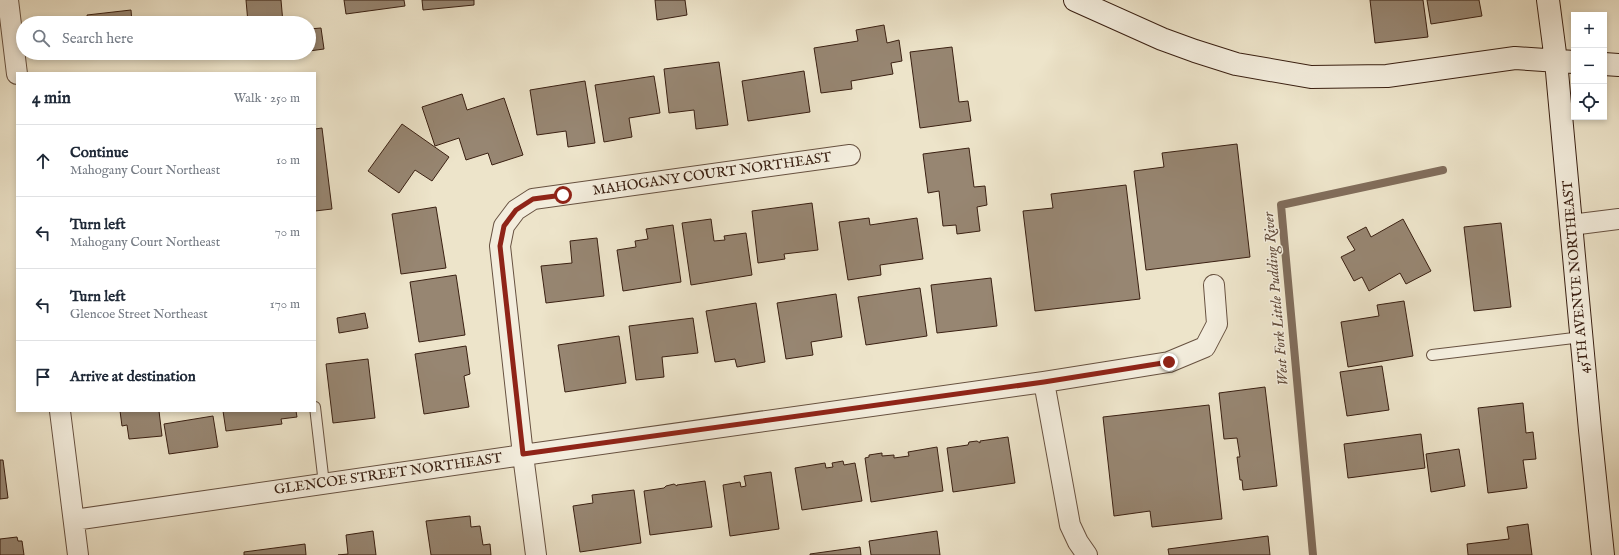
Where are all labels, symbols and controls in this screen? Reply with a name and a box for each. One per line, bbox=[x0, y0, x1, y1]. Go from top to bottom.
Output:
map controls bbox=[1571, 12, 1607, 120]
button: + bbox=[1571, 12, 1607, 48]
search box bbox=[16, 16, 316, 60]
icon: search bbox=[30, 27, 52, 49]
text: Search here bbox=[62, 29, 133, 48]
button: − bbox=[1571, 48, 1607, 84]
button: locate bbox=[1571, 84, 1607, 120]
text: 4 min bbox=[32, 88, 71, 109]
text: Walk · 250 m bbox=[234, 90, 300, 107]
text: Continue bbox=[70, 143, 128, 162]
street label: MAHOGANY COURT NORTHEAST bbox=[592, 148, 833, 200]
icon: ahead bbox=[32, 150, 54, 172]
text: 10 m bbox=[276, 152, 300, 169]
text: Mahogany Court Northeast bbox=[70, 162, 220, 179]
street label: 45TH AVENUE NORTHEAST bbox=[1559, 179, 1593, 374]
route start bbox=[554, 186, 572, 204]
water label: West Fork Little Pudding River bbox=[1259, 210, 1294, 387]
text: Turn left bbox=[70, 215, 126, 234]
icon: left bbox=[32, 222, 54, 244]
text: 70 m bbox=[275, 224, 300, 241]
text: Mahogany Court Northeast bbox=[70, 234, 220, 251]
text: Turn left bbox=[70, 287, 126, 306]
icon: left bbox=[32, 294, 54, 316]
text: 170 m bbox=[270, 296, 300, 313]
text: Glencoe Street Northeast bbox=[70, 306, 208, 323]
route end bbox=[1160, 353, 1178, 371]
icon: arrive bbox=[32, 366, 54, 388]
text: Arrive at destination bbox=[70, 367, 196, 386]
street label: GLENCOE STREET NORTHEAST bbox=[273, 449, 504, 499]

